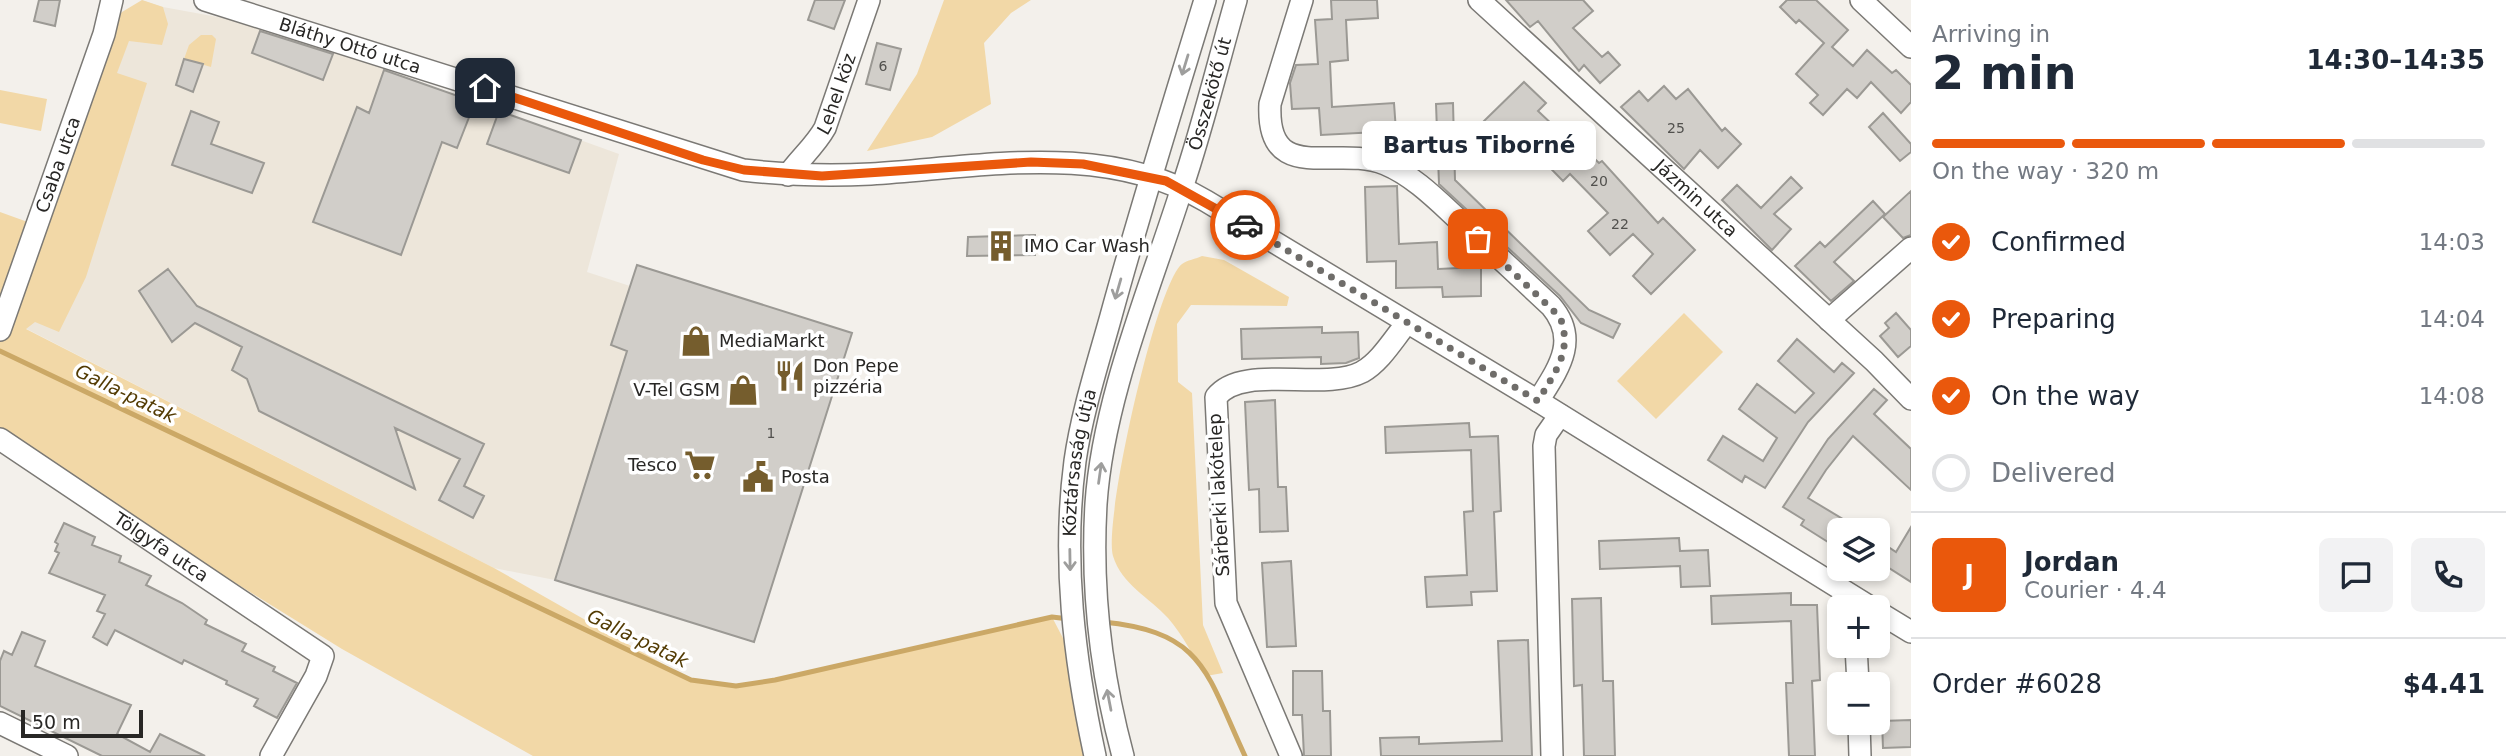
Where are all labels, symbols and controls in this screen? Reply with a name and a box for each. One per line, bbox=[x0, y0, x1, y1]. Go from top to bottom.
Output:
street label: Bláthy Ottó utca bbox=[276, 13, 424, 78]
text: Arriving in bbox=[1932, 21, 2050, 47]
street label: Összekötő út bbox=[1184, 35, 1235, 153]
text: 14:30–14:35 bbox=[2306, 45, 2485, 75]
text: 2 min bbox=[1932, 46, 2076, 100]
street label: Lehel köz bbox=[812, 50, 860, 138]
one-way arrow bbox=[1178, 54, 1191, 76]
pin bbox=[455, 58, 515, 118]
house number: 6 bbox=[879, 58, 888, 74]
icon: home bbox=[466, 69, 504, 107]
street label: Csaba utca bbox=[31, 114, 84, 216]
callout: Bartus Tiborné bbox=[1361, 120, 1595, 169]
house number: 25 bbox=[1667, 120, 1685, 136]
text: Bartus Tiborné bbox=[1383, 132, 1575, 158]
street label: Jázmin utca bbox=[1650, 154, 1742, 241]
text: On the way · 320 m bbox=[1932, 158, 2159, 184]
house number: 20 bbox=[1590, 173, 1608, 189]
courier bbox=[1210, 190, 1280, 260]
icon: car bbox=[1226, 206, 1264, 244]
pin bbox=[1448, 209, 1508, 269]
house number: 22 bbox=[1611, 216, 1629, 232]
icon: bag bbox=[1459, 220, 1497, 258]
icon: check bbox=[1932, 223, 1970, 261]
text: Confirmed bbox=[1991, 227, 2126, 257]
building icon: IMO Car Wash bbox=[984, 229, 1018, 263]
text: 14:03 bbox=[2419, 229, 2485, 255]
place label: IMO Car Wash bbox=[1024, 235, 1150, 256]
one-way arrow bbox=[1111, 278, 1124, 300]
icon: check bbox=[1932, 300, 1970, 338]
text: Preparing bbox=[1991, 304, 2116, 334]
text: 14:04 bbox=[2419, 306, 2485, 332]
shop icon: MediaMarkt bbox=[679, 324, 713, 358]
place label: MediaMarkt bbox=[719, 330, 825, 351]
place label: Don Pepe pizzéria bbox=[813, 355, 899, 397]
water label: Galla-patak bbox=[72, 359, 181, 427]
restaurant icon: Don Pepe pizzéria bbox=[773, 359, 807, 393]
shop icon: V-Tel GSM bbox=[726, 373, 760, 407]
icon: check bbox=[1932, 377, 1970, 415]
place label: V-Tel GSM bbox=[633, 379, 720, 400]
text: On the way bbox=[1991, 381, 2140, 411]
text: 14:08 bbox=[2419, 383, 2485, 409]
street label: Köztársaság útja bbox=[1059, 386, 1100, 537]
street label: Sárberki lakótelep bbox=[1204, 413, 1233, 577]
house number: 1 bbox=[767, 425, 775, 441]
supermarket icon: Tesco bbox=[683, 448, 717, 482]
place label: Tesco bbox=[627, 454, 677, 475]
text: Delivered bbox=[1991, 458, 2115, 488]
public building icon: Posta bbox=[741, 460, 775, 494]
one-way arrow bbox=[1094, 462, 1107, 485]
place label: Posta bbox=[781, 466, 830, 487]
street label: Tölgyfa utca bbox=[109, 507, 213, 586]
map controls bbox=[1827, 518, 1890, 735]
button: layers bbox=[1827, 518, 1890, 581]
button: chat bbox=[2319, 538, 2393, 612]
button: phone bbox=[2411, 538, 2485, 612]
text: Jordan bbox=[2024, 547, 2119, 577]
one-way arrow bbox=[1063, 548, 1076, 571]
text: J bbox=[1964, 560, 1974, 590]
text: Courier · 4.4 bbox=[2024, 577, 2167, 603]
button: + bbox=[1827, 595, 1890, 658]
water label: Galla-patak bbox=[584, 604, 693, 672]
text: Order #6028 bbox=[1932, 669, 2102, 699]
text: $4.41 bbox=[2403, 669, 2485, 699]
button: − bbox=[1827, 672, 1890, 735]
one-way arrow bbox=[1102, 689, 1115, 712]
scale bar bbox=[21, 707, 144, 739]
text: 50 m bbox=[32, 711, 81, 733]

